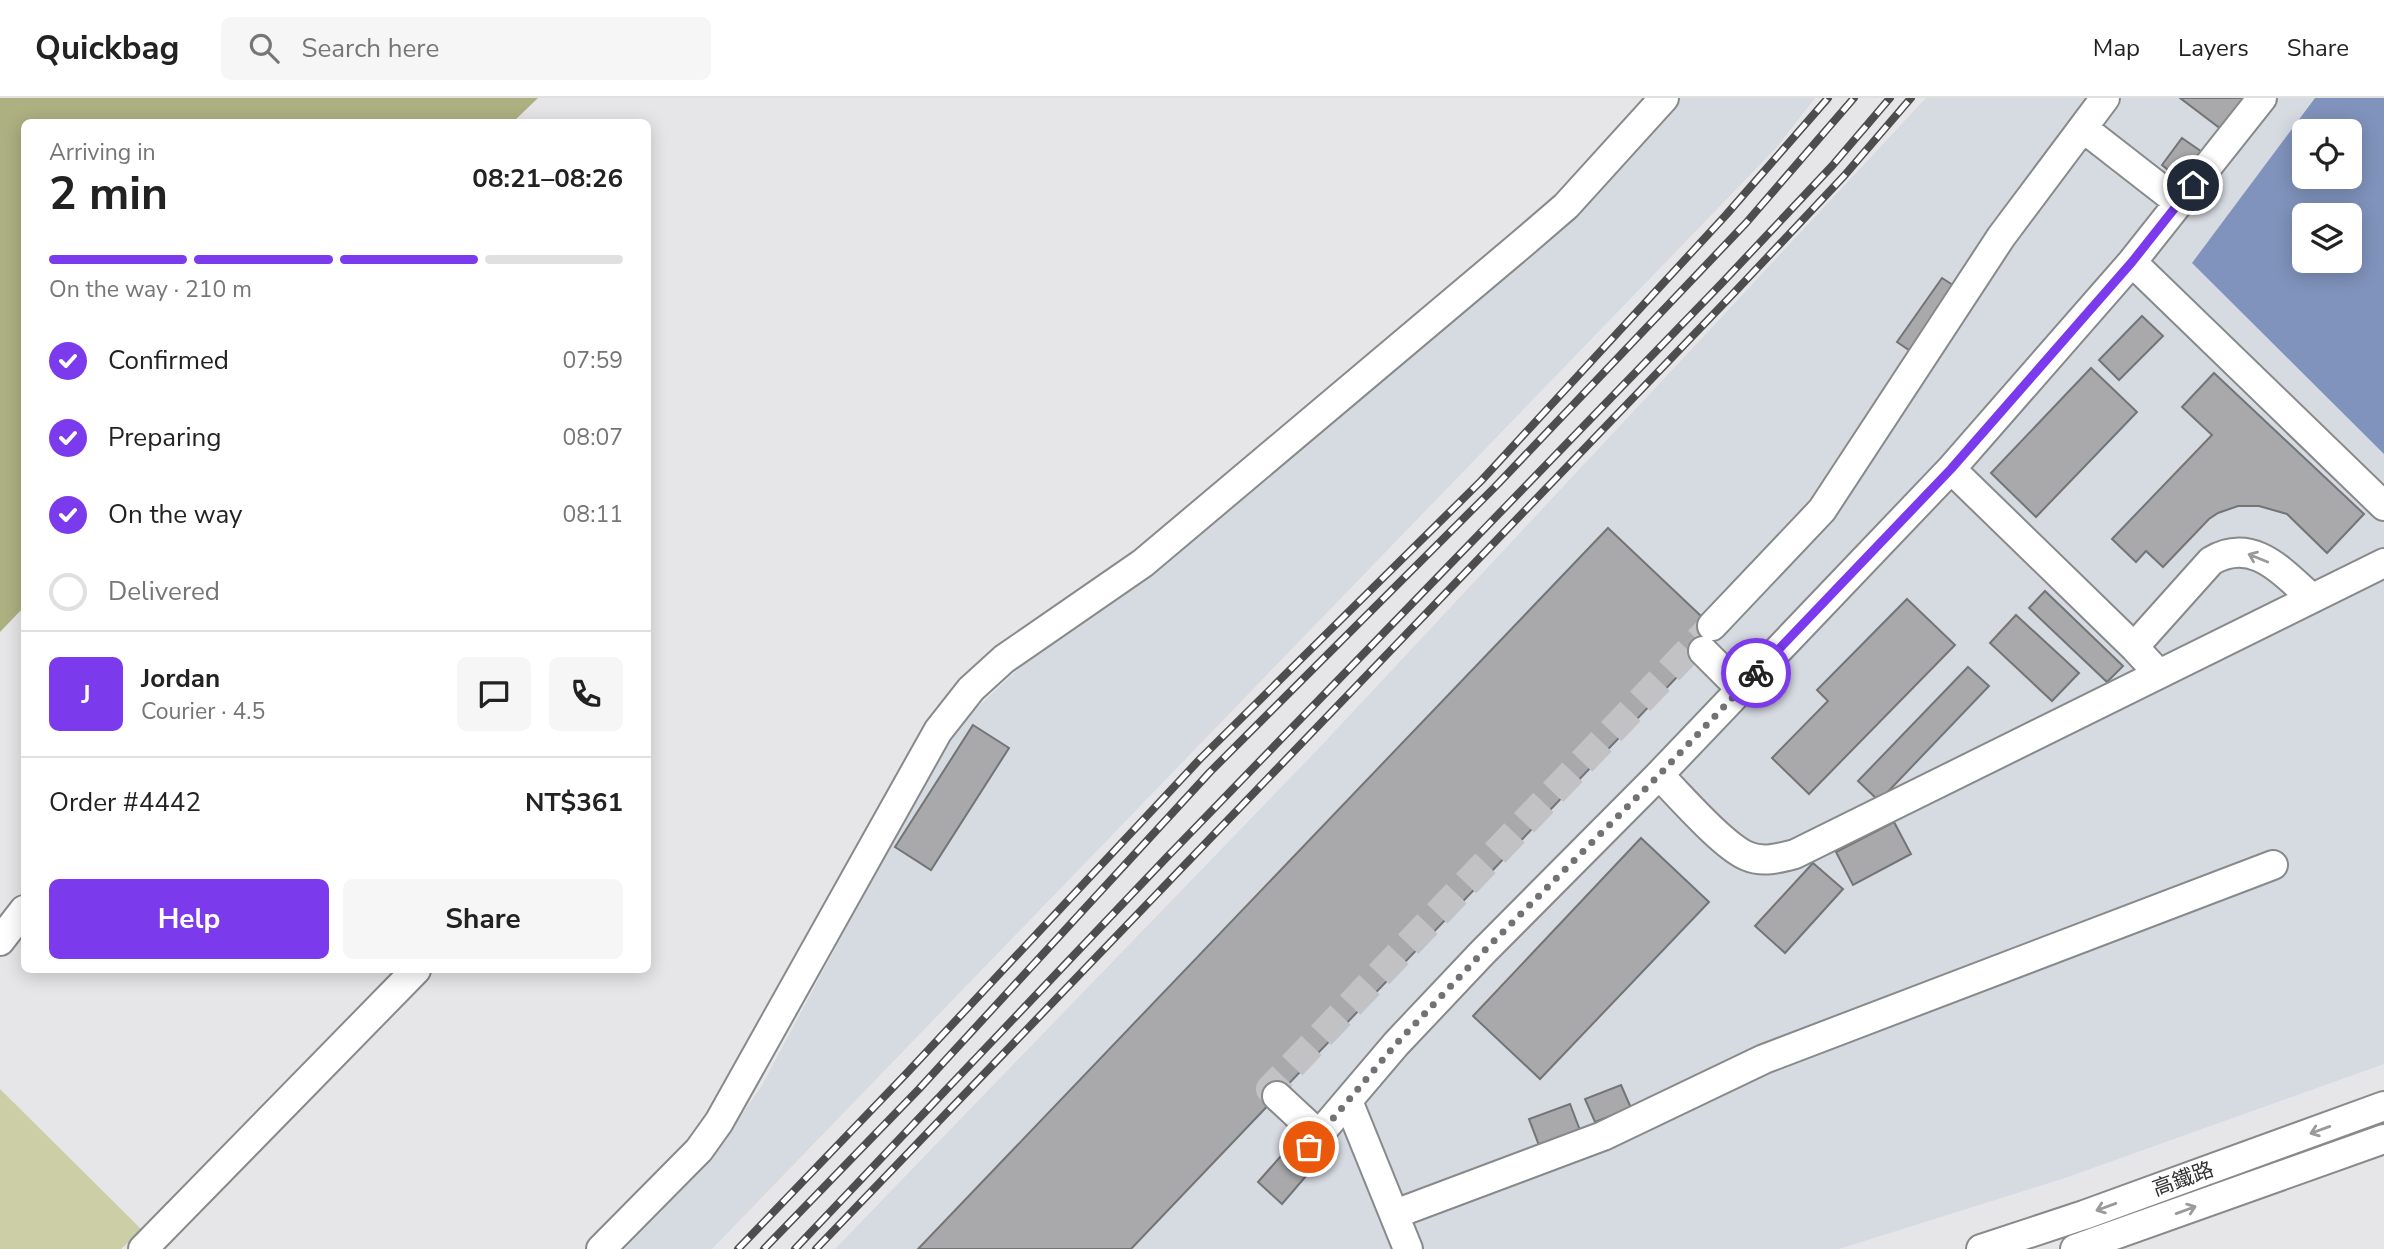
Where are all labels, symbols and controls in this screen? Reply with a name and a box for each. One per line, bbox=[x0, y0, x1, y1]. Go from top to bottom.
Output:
search box bbox=[221, 17, 711, 80]
text: Quickbag bbox=[35, 26, 179, 71]
icon: search bbox=[245, 29, 283, 67]
text: Search here bbox=[301, 31, 439, 66]
text: Map bbox=[2093, 32, 2140, 64]
text: Layers bbox=[2178, 32, 2249, 64]
text: Share bbox=[2287, 32, 2349, 64]
map controls bbox=[2292, 119, 2362, 273]
button: locate bbox=[2292, 119, 2362, 189]
text: Arriving in bbox=[49, 137, 156, 168]
pin bbox=[2163, 155, 2223, 215]
text: 08:21–08:26 bbox=[472, 161, 623, 196]
text: 2 min bbox=[49, 162, 168, 225]
icon: home bbox=[2174, 166, 2212, 204]
button: layers bbox=[2292, 203, 2362, 273]
text: On the way · 210 m bbox=[49, 274, 252, 305]
icon: check bbox=[49, 342, 87, 380]
text: Confirmed bbox=[108, 343, 229, 378]
text: 07:59 bbox=[563, 345, 623, 376]
icon: check bbox=[49, 419, 87, 457]
text: Preparing bbox=[108, 420, 221, 455]
text: 08:07 bbox=[563, 422, 623, 453]
icon: check bbox=[49, 496, 87, 534]
text: On the way bbox=[108, 497, 242, 532]
text: 08:11 bbox=[563, 499, 623, 530]
one-way arrow bbox=[2248, 550, 2269, 563]
text: Delivered bbox=[108, 574, 220, 609]
courier bbox=[1721, 638, 1791, 708]
icon: bike bbox=[1737, 654, 1775, 692]
button: chat bbox=[457, 657, 531, 731]
button: phone bbox=[549, 657, 623, 731]
text: Jordan bbox=[141, 661, 220, 696]
text: J bbox=[81, 677, 91, 712]
text: Courier · 4.5 bbox=[141, 696, 265, 727]
text: Order #4442 bbox=[49, 785, 201, 820]
text: NT$361 bbox=[525, 785, 623, 820]
button: Help bbox=[49, 879, 329, 959]
button: Share bbox=[343, 879, 623, 959]
pin bbox=[1279, 1117, 1339, 1177]
one-way arrow bbox=[2309, 1124, 2331, 1137]
icon: bag bbox=[1290, 1128, 1328, 1166]
street label: 高鐵路 bbox=[2149, 1155, 2217, 1203]
one-way arrow bbox=[2095, 1202, 2117, 1214]
one-way arrow bbox=[2174, 1203, 2196, 1215]

